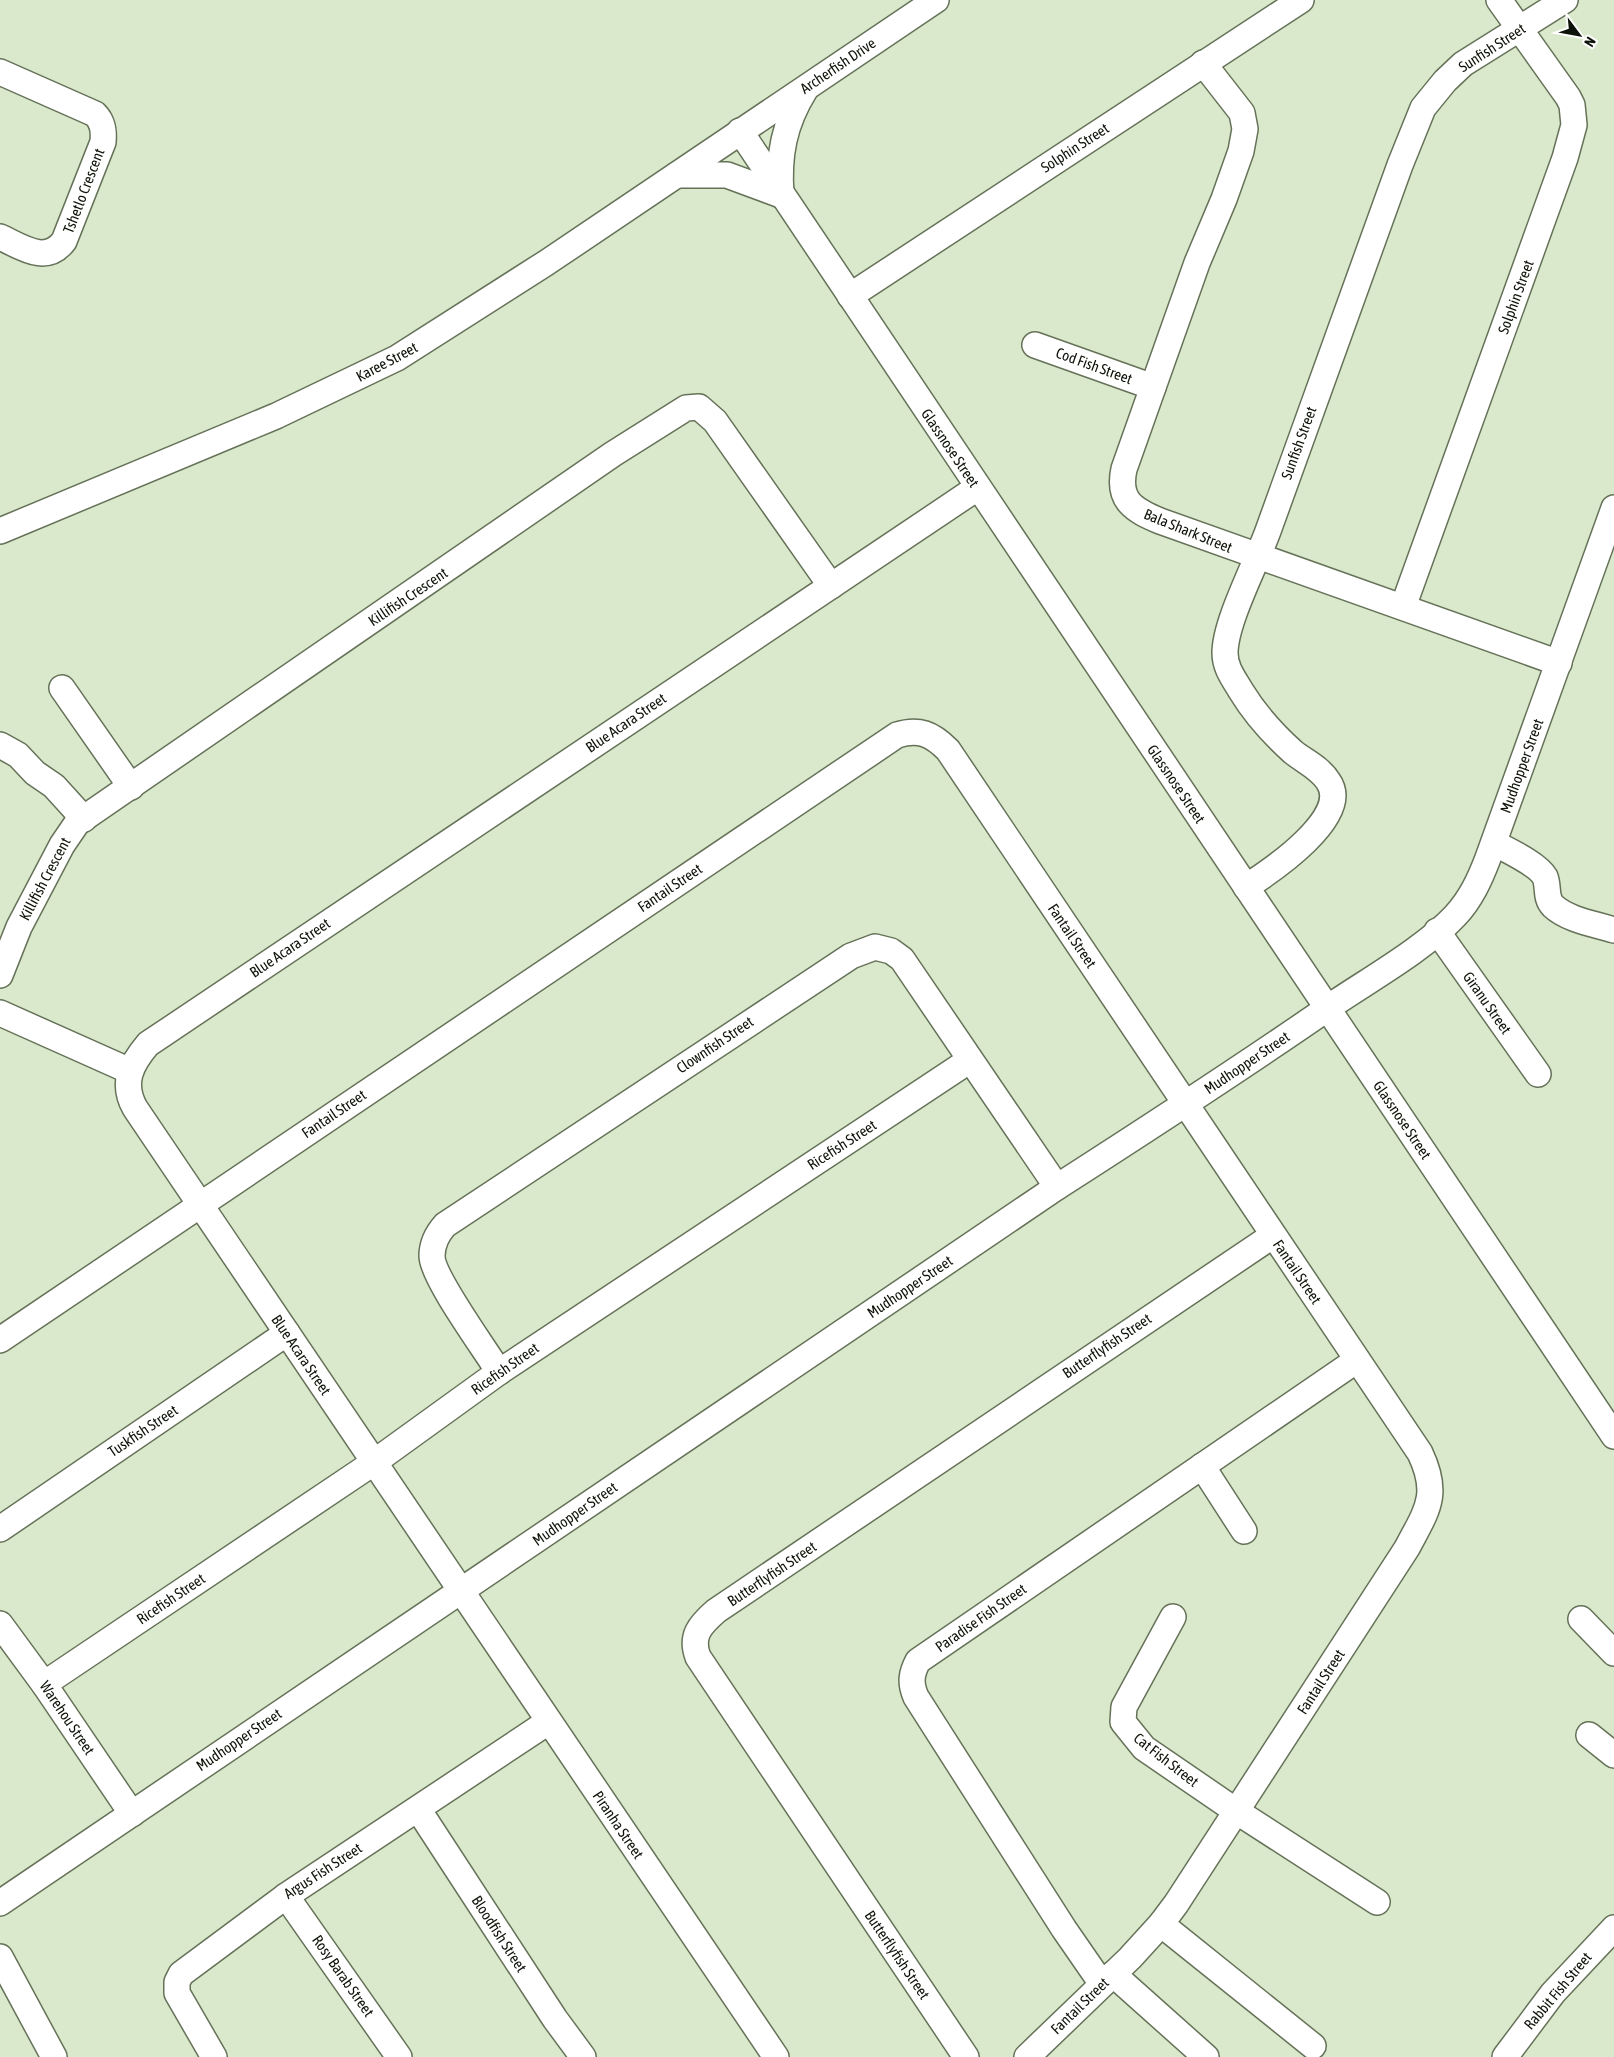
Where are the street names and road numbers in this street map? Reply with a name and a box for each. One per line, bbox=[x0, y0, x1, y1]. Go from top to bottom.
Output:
street label: Sunfish Street bbox=[1455, 20, 1528, 75]
street label: Archerfish Drive bbox=[797, 34, 879, 97]
street label: Solphin Street bbox=[1038, 119, 1112, 176]
street label: Tshetlo Crescent bbox=[60, 146, 108, 236]
street label: Solphin Street bbox=[1494, 258, 1537, 336]
street label: Karee Street bbox=[353, 338, 420, 385]
street label: Cod Fish Street bbox=[1054, 344, 1135, 387]
street label: Sunfish Street bbox=[1278, 404, 1320, 481]
street label: Glassnose Street bbox=[918, 405, 983, 490]
street label: Bala Shark Street bbox=[1142, 505, 1235, 556]
street label: Killifish Crescent bbox=[365, 564, 450, 629]
street label: Blue Acara Street bbox=[582, 689, 669, 756]
street label: Mudhopper Street bbox=[1497, 716, 1546, 815]
street label: Glassnose Street bbox=[1144, 741, 1209, 826]
street label: Killifish Crescent bbox=[16, 834, 74, 923]
street label: Fantail Street bbox=[634, 860, 705, 915]
street label: Fantail Street bbox=[1045, 900, 1100, 971]
street label: Blue Acara Street bbox=[246, 914, 333, 981]
street label: Giranu Street bbox=[1460, 968, 1515, 1037]
street label: Clownfish Street bbox=[673, 1013, 756, 1076]
street label: Mudhopper Street bbox=[1201, 1028, 1293, 1097]
street label: Glassnose Street bbox=[1370, 1077, 1435, 1162]
street label: Fantail Street bbox=[298, 1086, 369, 1141]
street label: Ricefish Street bbox=[804, 1116, 879, 1173]
street label: Fantail Street bbox=[1270, 1236, 1325, 1307]
street label: Mudhopper Street bbox=[864, 1252, 956, 1321]
street label: Butterflyfish Street bbox=[1059, 1310, 1154, 1381]
street label: Blue Acara Street bbox=[268, 1311, 335, 1398]
street label: Ricefish Street bbox=[468, 1339, 542, 1398]
street label: Tuskfish Street bbox=[105, 1401, 181, 1460]
street label: Mudhopper Street bbox=[529, 1478, 620, 1549]
street label: Butterflyfish Street bbox=[724, 1538, 819, 1609]
street label: Ricefish Street bbox=[133, 1570, 208, 1628]
street label: Paradise Fish Street bbox=[932, 1580, 1029, 1655]
street label: Fantail Street bbox=[1293, 1646, 1348, 1717]
street label: Warehou Street bbox=[37, 1678, 98, 1758]
street label: Mudhopper Street bbox=[193, 1705, 285, 1774]
street label: Cat Fish Street bbox=[1131, 1729, 1202, 1790]
street label: Piranha Street bbox=[590, 1788, 647, 1862]
street label: Argus Fish Street bbox=[281, 1839, 365, 1902]
street label: Bloodfish Street bbox=[469, 1892, 530, 1975]
street label: Butterflyfish Street bbox=[862, 1907, 933, 2002]
street label: Rosy Barab Street bbox=[309, 1932, 378, 2020]
street label: Rabbit Fish Street bbox=[1520, 1949, 1595, 2033]
street label: Fantail Street bbox=[1047, 1974, 1112, 2037]

